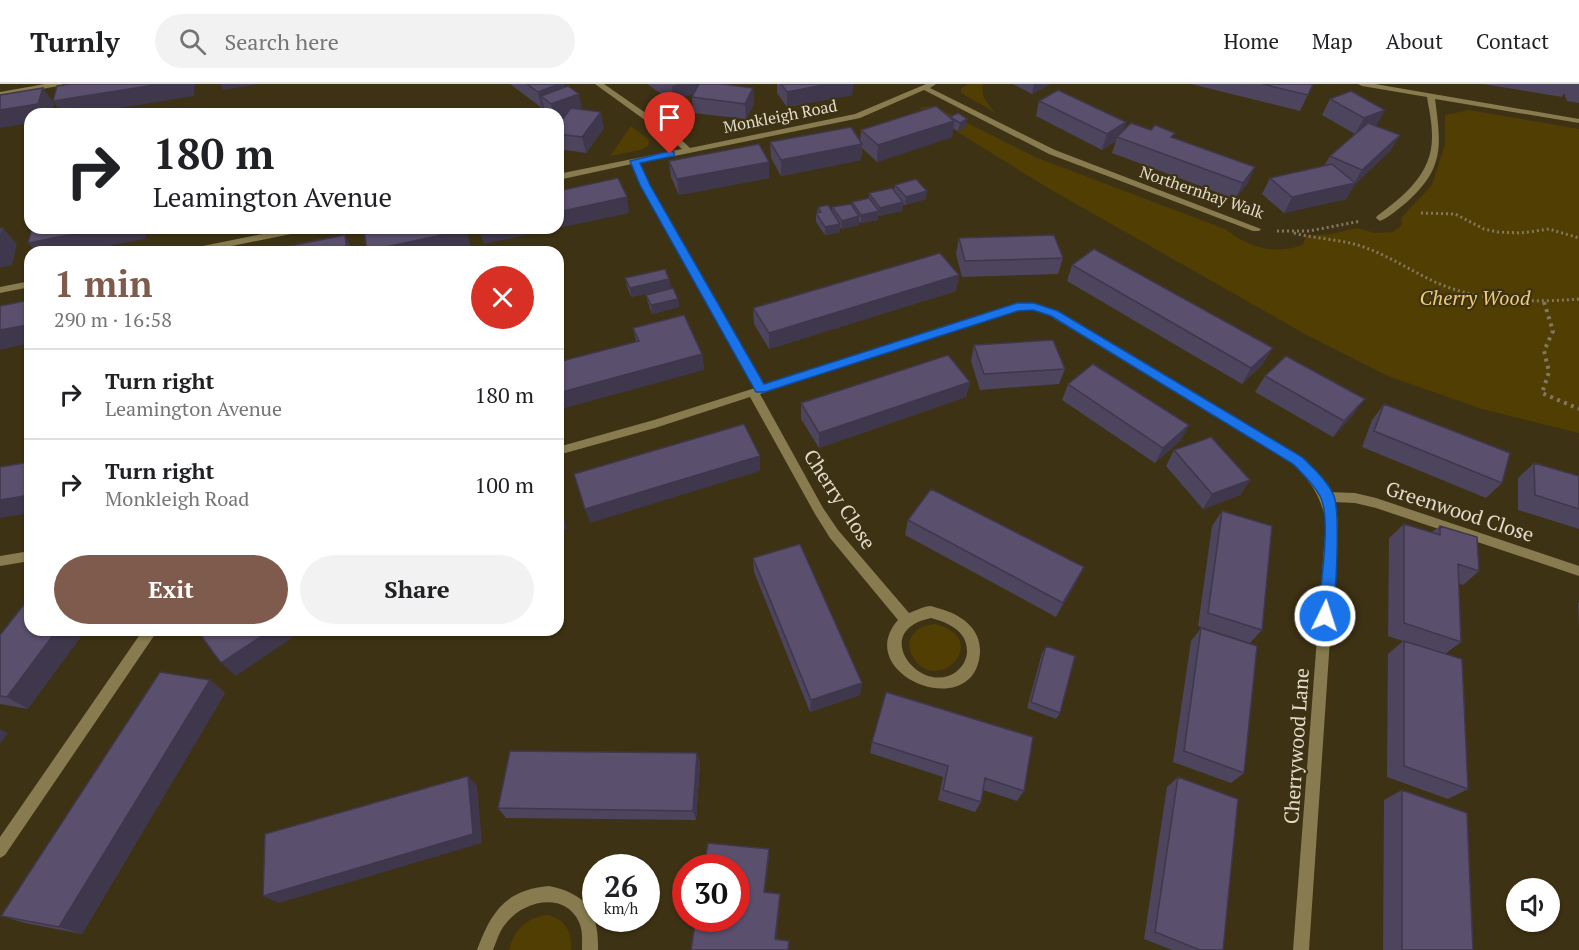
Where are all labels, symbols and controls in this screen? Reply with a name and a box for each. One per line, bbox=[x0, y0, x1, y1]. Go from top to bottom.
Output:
search box bbox=[155, 14, 575, 68]
text: Turnly bbox=[30, 23, 119, 60]
icon: search bbox=[176, 25, 209, 58]
text: Search here bbox=[224, 27, 339, 56]
text: Home bbox=[1223, 27, 1279, 55]
text: Map bbox=[1312, 27, 1353, 55]
text: About bbox=[1386, 27, 1443, 55]
text: Contact bbox=[1476, 27, 1549, 55]
pin bbox=[644, 92, 695, 154]
street label: Monkleigh Road bbox=[721, 94, 839, 138]
icon: arrive bbox=[653, 101, 686, 134]
text: 180 m bbox=[153, 125, 274, 181]
icon: right bbox=[54, 132, 132, 210]
street label: Northernhay Walk bbox=[1137, 160, 1268, 224]
text: Leamington Avenue bbox=[153, 179, 392, 215]
text: 1 min bbox=[54, 260, 152, 307]
button: close bbox=[471, 266, 534, 329]
park label: Cherry Wood bbox=[1420, 284, 1531, 311]
text: 290 m · 16:58 bbox=[54, 306, 172, 333]
text: Turn right bbox=[105, 366, 214, 395]
icon: right bbox=[54, 378, 87, 411]
text: 180 m bbox=[474, 380, 534, 409]
text: Leamington Avenue bbox=[105, 395, 282, 422]
street label: Cherry Close bbox=[798, 444, 882, 554]
text: Turn right bbox=[105, 456, 214, 485]
icon: right bbox=[54, 468, 87, 501]
text: 100 m bbox=[474, 470, 534, 499]
street label: Greenwood Close bbox=[1382, 474, 1538, 548]
text: Monkleigh Road bbox=[105, 485, 249, 512]
button: Exit bbox=[54, 555, 288, 624]
button: Share bbox=[300, 555, 534, 624]
position arrow bbox=[1293, 584, 1357, 648]
street label: Cherrywood Lane bbox=[1277, 667, 1315, 825]
speed limit sign: 30 bbox=[672, 854, 750, 932]
text: 26 bbox=[604, 866, 638, 906]
map controls bbox=[1506, 878, 1560, 932]
button: sound bbox=[1506, 878, 1560, 932]
text: km/h bbox=[604, 898, 638, 918]

